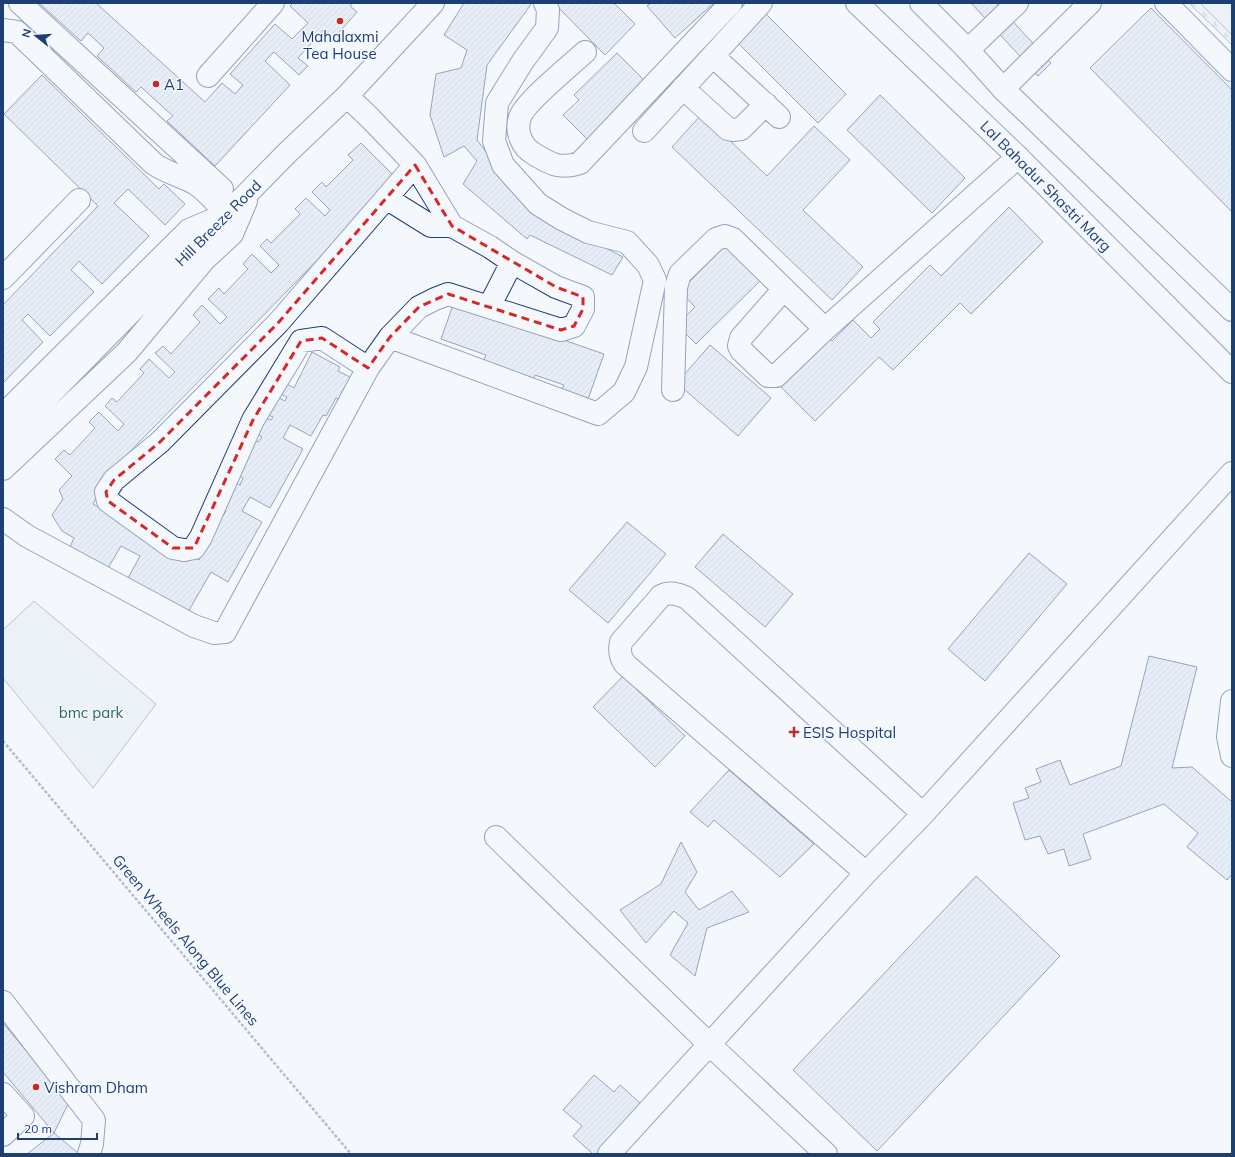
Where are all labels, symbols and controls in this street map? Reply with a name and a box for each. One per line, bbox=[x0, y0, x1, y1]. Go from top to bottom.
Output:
north arrow bbox=[16, 16, 56, 56]
marker: Mahalaxmi Tea House bbox=[335, 16, 345, 26]
text: N bbox=[19, 27, 34, 39]
place label: Mahalaxmi Tea House bbox=[302, 27, 379, 63]
place label: A1 bbox=[164, 75, 184, 94]
marker: A1 bbox=[151, 79, 161, 89]
street label: Lal Bahadur Shastri Marg bbox=[976, 116, 1116, 256]
street label: Hill Breeze Road bbox=[171, 176, 265, 270]
park label: bmc park bbox=[59, 703, 124, 722]
place label: ESIS Hospital bbox=[803, 723, 896, 742]
marker: ESIS Hospital bbox=[788, 726, 800, 738]
street label: Green Wheels Along Blue Lines bbox=[109, 851, 263, 1029]
place label: Vishram Dham bbox=[44, 1078, 148, 1097]
marker: Vishram Dham bbox=[31, 1082, 41, 1092]
scale bar bbox=[18, 1115, 97, 1141]
text: 20 m bbox=[24, 1121, 52, 1136]

